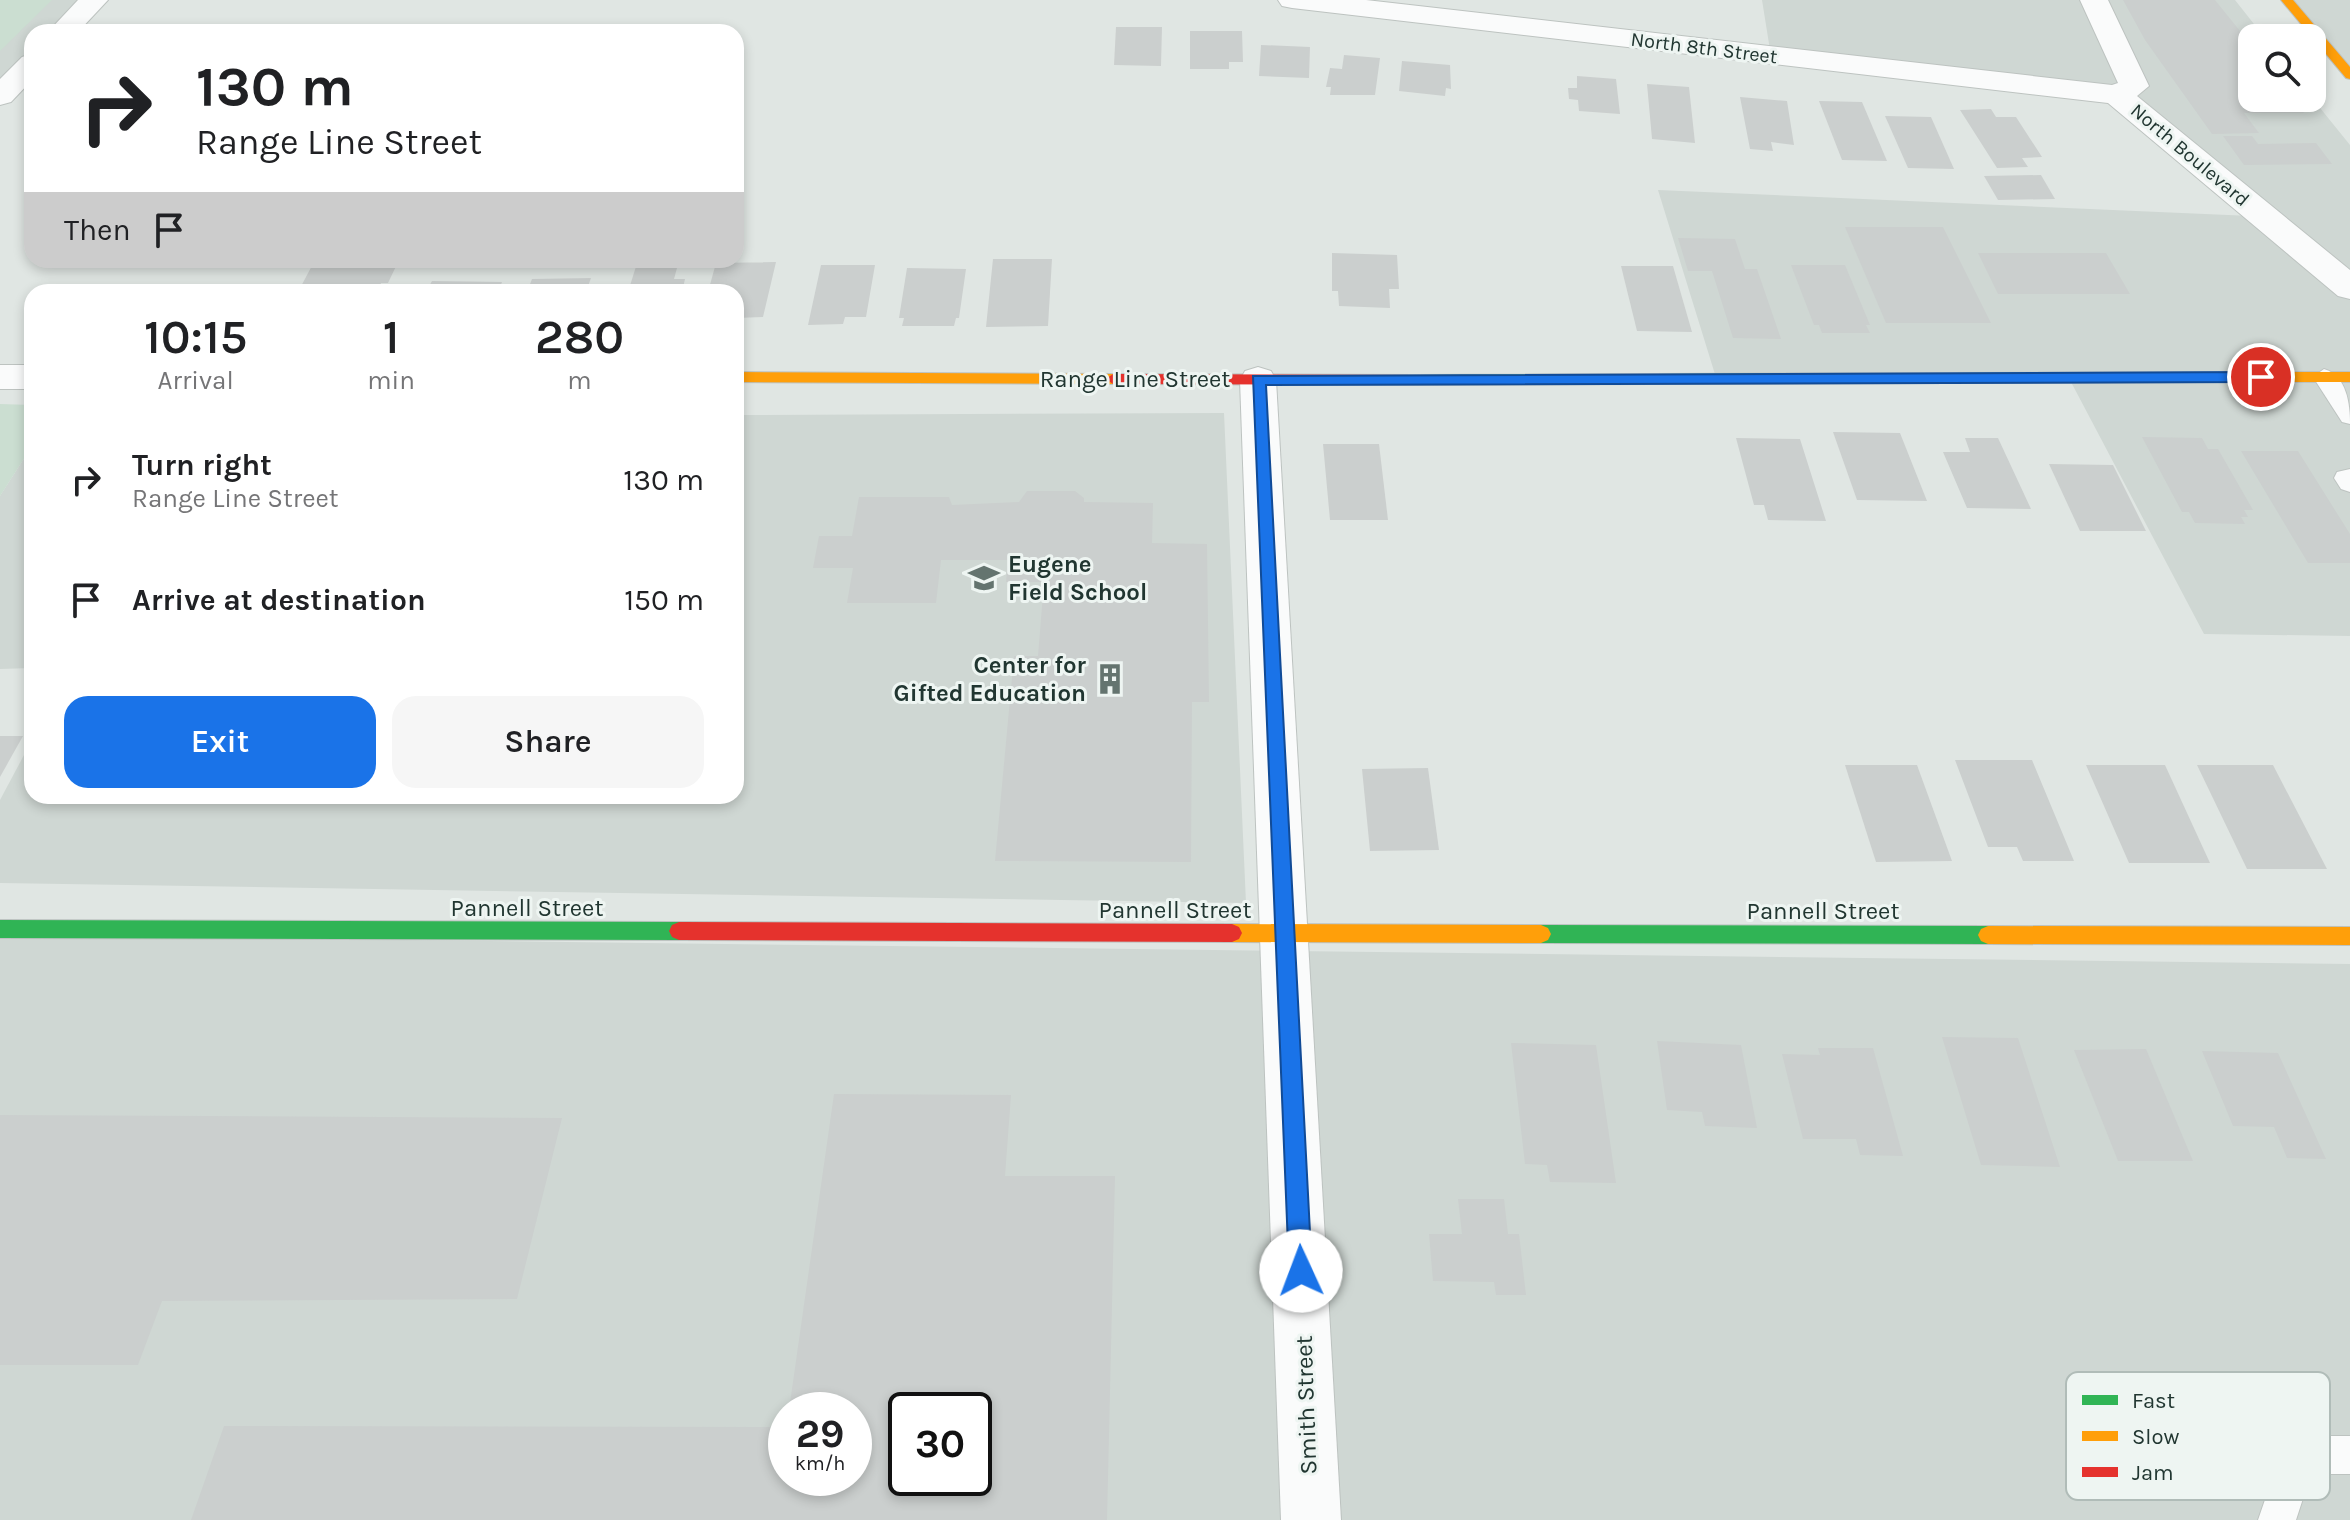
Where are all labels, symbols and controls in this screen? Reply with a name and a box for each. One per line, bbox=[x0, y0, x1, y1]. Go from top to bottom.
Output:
map controls bbox=[2238, 24, 2326, 112]
button: search bbox=[2238, 24, 2326, 112]
street label: North 8th Street bbox=[1629, 28, 1779, 68]
text: 130 m bbox=[196, 54, 354, 119]
icon: right bbox=[64, 56, 168, 160]
street label: North Boulevard bbox=[2126, 99, 2254, 211]
text: Range Line Street bbox=[196, 121, 482, 163]
icon: arrive bbox=[147, 208, 191, 252]
text: Then bbox=[64, 212, 131, 248]
text: 10:15 bbox=[144, 309, 247, 365]
text: 1 bbox=[383, 309, 400, 365]
text: 280 bbox=[535, 309, 624, 365]
pin bbox=[2227, 343, 2295, 411]
icon: arrive bbox=[2239, 355, 2283, 399]
text: Arrival bbox=[158, 365, 234, 396]
text: min bbox=[367, 365, 415, 396]
text: m bbox=[567, 365, 592, 396]
street label: Range Line Street bbox=[1040, 365, 1230, 393]
text: Turn right bbox=[132, 447, 272, 483]
icon: right bbox=[64, 458, 108, 502]
text: 130 m bbox=[623, 462, 704, 498]
text: Range Line Street bbox=[132, 483, 339, 514]
place label: Eugene Field School bbox=[1008, 550, 1147, 606]
school or university icon: Eugene Field School bbox=[967, 561, 1001, 595]
icon: arrive bbox=[64, 578, 108, 622]
text: Arrive at destination bbox=[132, 582, 426, 618]
text: 150 m bbox=[624, 582, 704, 618]
place label: Center for Gifted Education bbox=[894, 651, 1087, 707]
building icon: Center for Gifted Education bbox=[1093, 662, 1127, 696]
button: Exit bbox=[64, 696, 376, 788]
button: Share bbox=[392, 696, 704, 788]
street label: Pannell Street bbox=[451, 894, 603, 922]
street label: Pannell Street bbox=[1099, 896, 1251, 924]
street label: Pannell Street bbox=[1747, 897, 1899, 925]
position arrow bbox=[1259, 1229, 1343, 1313]
street label: Smith Street bbox=[1290, 1335, 1322, 1475]
legend bbox=[2066, 1372, 2330, 1500]
text: Fast bbox=[2132, 1388, 2175, 1414]
speed limit sign: 30 bbox=[888, 1392, 992, 1496]
text: 29 bbox=[796, 1410, 844, 1457]
text: Slow bbox=[2132, 1424, 2179, 1450]
text: km/h bbox=[795, 1452, 845, 1475]
text: Jam bbox=[2132, 1460, 2174, 1486]

